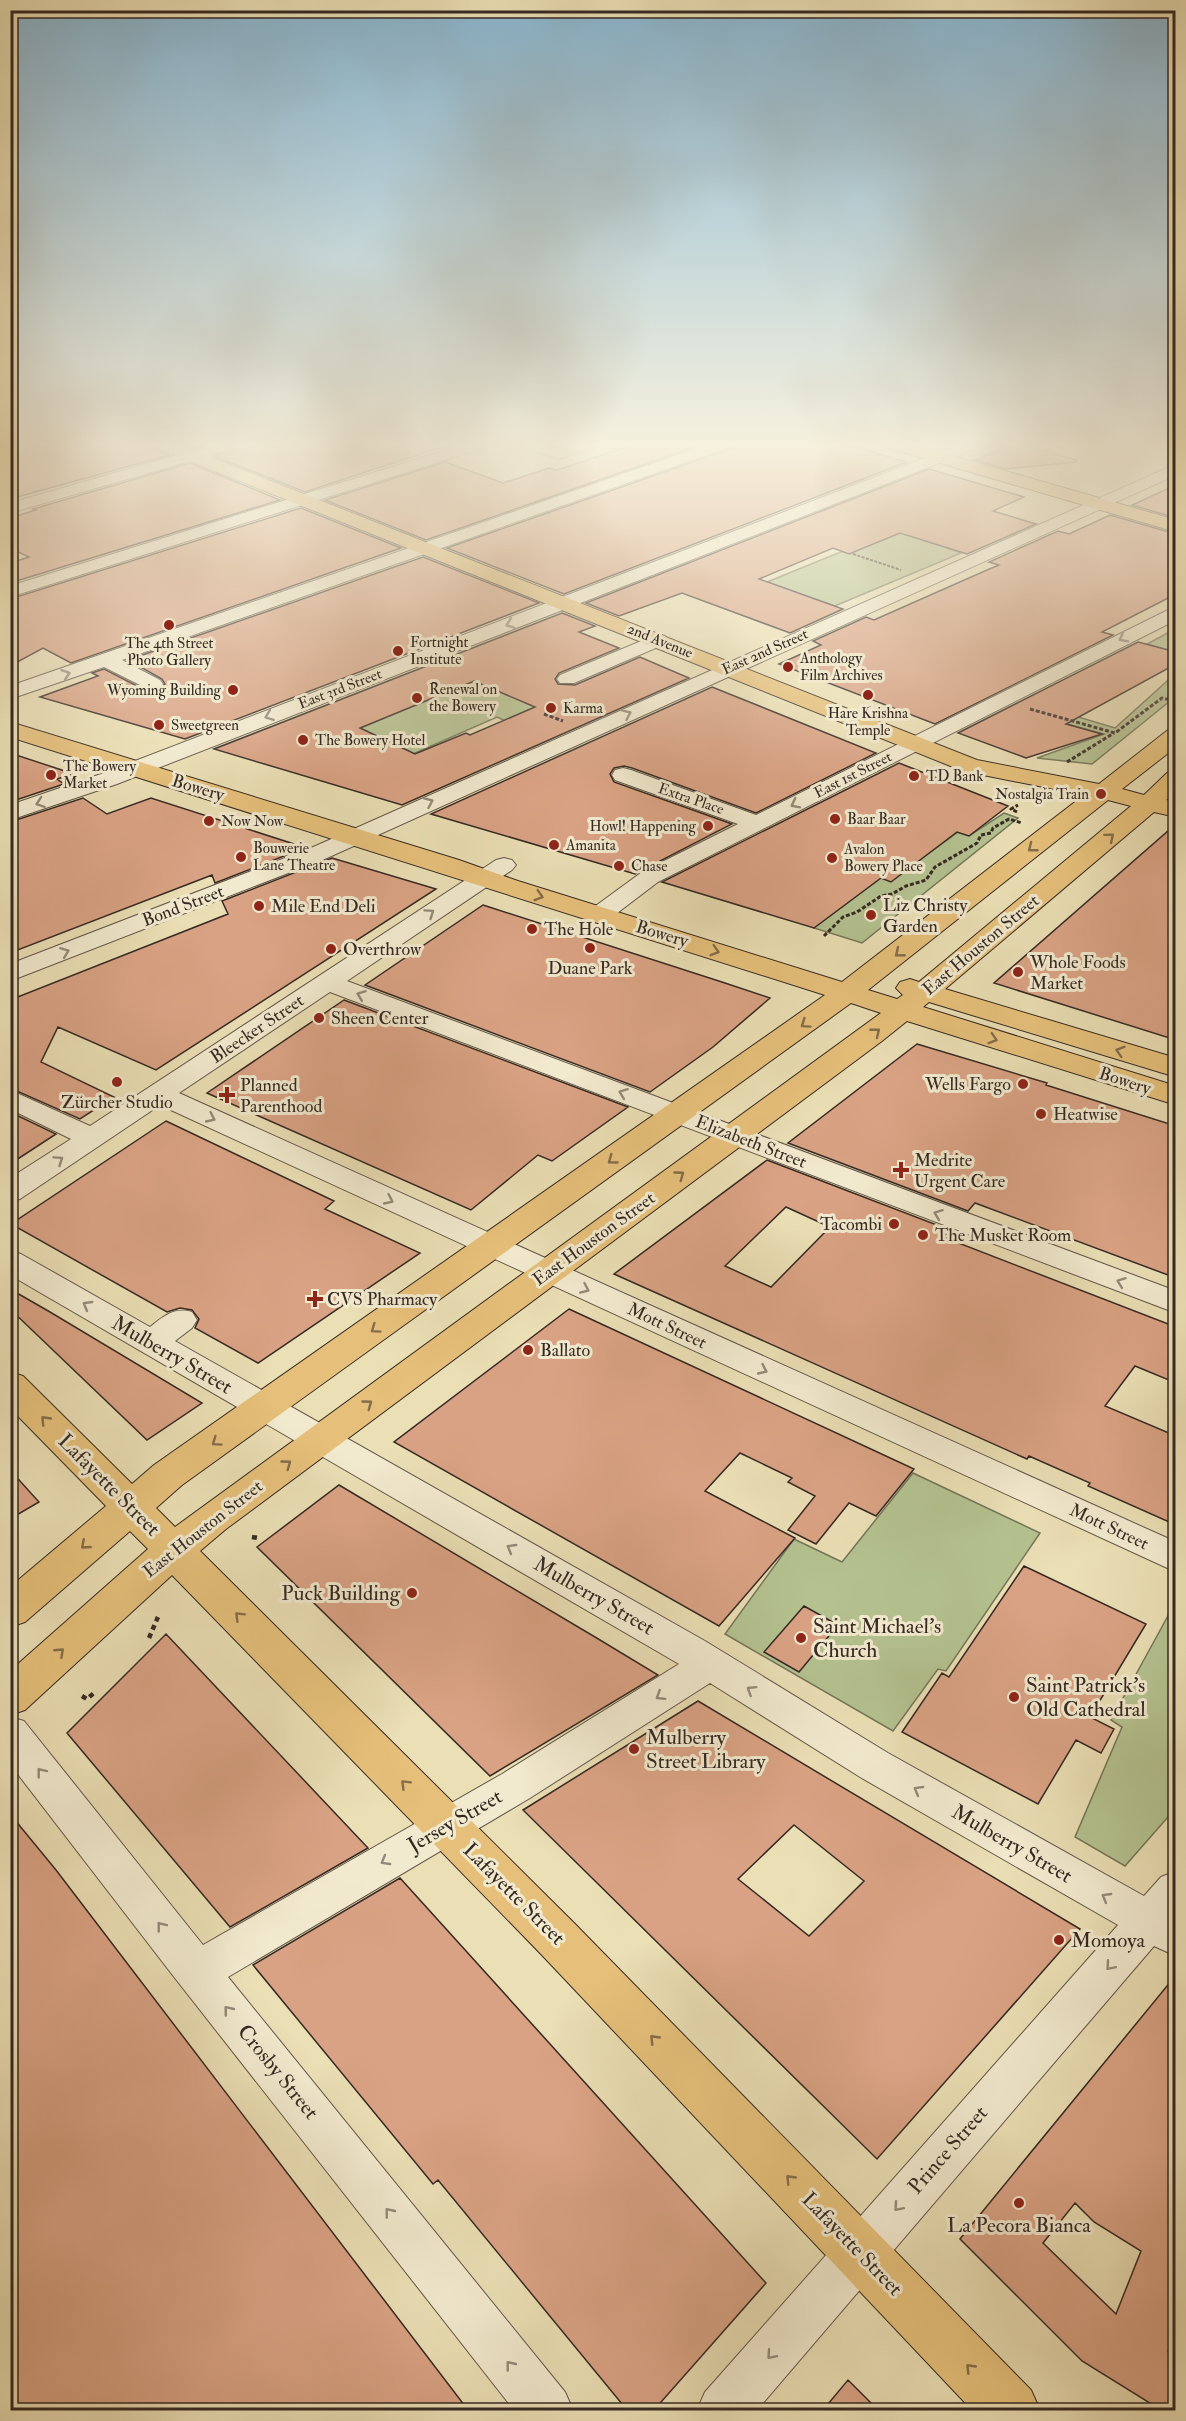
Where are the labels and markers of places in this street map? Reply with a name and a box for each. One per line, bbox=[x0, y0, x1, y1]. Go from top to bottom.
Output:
marker: The 4th Street Photo Gallery bbox=[162, 618, 176, 632]
place label: Fortnight Institute bbox=[410, 633, 469, 669]
place label: The 4th Street Photo Gallery bbox=[125, 634, 213, 670]
marker: Fortnight Institute bbox=[391, 644, 405, 658]
place label: Anthology Film Archives bbox=[799, 649, 883, 685]
marker: Anthology Film Archives bbox=[781, 660, 795, 674]
place label: Renewal on the Bowery bbox=[429, 680, 497, 716]
place label: Wyoming Building bbox=[106, 681, 222, 700]
marker: Wyoming Building bbox=[226, 683, 240, 697]
marker: Hare Krishna Temple bbox=[861, 688, 875, 702]
marker: Renewal on the Bowery bbox=[410, 691, 424, 705]
place label: Karma bbox=[563, 699, 604, 718]
marker: Karma bbox=[544, 701, 558, 715]
place label: Hare Krishna Temple bbox=[828, 704, 909, 741]
place label: Sweetgreen bbox=[171, 716, 239, 735]
marker: Sweetgreen bbox=[152, 718, 166, 732]
place label: The Bowery Hotel bbox=[315, 731, 426, 750]
marker: The Bowery Hotel bbox=[296, 733, 310, 747]
place label: The Bowery Market bbox=[63, 757, 136, 793]
place label: TD Bank bbox=[926, 767, 983, 786]
marker: The Bowery Market bbox=[44, 768, 58, 782]
marker: TD Bank bbox=[907, 769, 921, 783]
place label: Nostalgia Train bbox=[995, 785, 1089, 804]
marker: Nostalgia Train bbox=[1094, 787, 1108, 801]
place label: Baar Baar bbox=[847, 810, 906, 829]
place label: Now Now bbox=[221, 812, 284, 831]
marker: Baar Baar bbox=[828, 812, 842, 826]
marker: Now Now bbox=[202, 814, 216, 828]
place label: Howl! Happening bbox=[590, 817, 697, 837]
marker: Howl! Happening bbox=[701, 819, 715, 833]
place label: Amanita bbox=[565, 836, 617, 855]
marker: Amanita bbox=[547, 838, 561, 852]
place label: Bouwerie Lane Theatre bbox=[253, 839, 335, 875]
place label: Avalon Bowery Place bbox=[843, 840, 923, 876]
marker: Bouwerie Lane Theatre bbox=[234, 850, 248, 864]
marker: Avalon Bowery Place bbox=[825, 851, 839, 865]
place label: Chase bbox=[631, 857, 667, 876]
marker: Chase bbox=[612, 859, 626, 873]
place label: Liz Christy Garden bbox=[883, 894, 968, 938]
place label: Mile End Deli bbox=[271, 895, 376, 918]
marker: Mile End Deli bbox=[252, 899, 266, 913]
marker: Liz Christy Garden bbox=[864, 908, 878, 922]
place label: The Hole bbox=[544, 918, 614, 941]
marker: The Hole bbox=[525, 922, 539, 936]
place label: Overthrow bbox=[343, 938, 422, 961]
marker: Duane Park bbox=[583, 941, 597, 955]
marker: Overthrow bbox=[324, 942, 338, 956]
place label: Whole Foods Market bbox=[1029, 951, 1126, 995]
place label: Duane Park bbox=[548, 957, 633, 980]
marker: Whole Foods Market bbox=[1011, 965, 1025, 979]
place label: Sheen Center bbox=[331, 1007, 429, 1030]
marker: Sheen Center bbox=[312, 1011, 326, 1025]
place label: Wells Fargo bbox=[924, 1073, 1011, 1096]
place label: Planned Parenthood bbox=[240, 1074, 322, 1118]
marker: Zürcher Studio bbox=[110, 1075, 124, 1089]
marker: Wells Fargo bbox=[1016, 1077, 1030, 1091]
marker: Planned Parenthood bbox=[218, 1086, 236, 1104]
place label: Zürcher Studio bbox=[61, 1091, 173, 1114]
place label: Heatwise bbox=[1053, 1103, 1118, 1126]
marker: Heatwise bbox=[1034, 1107, 1048, 1121]
place label: Medrite Urgent Care bbox=[914, 1149, 1006, 1193]
marker: Medrite Urgent Care bbox=[892, 1161, 910, 1179]
place label: Tacombi bbox=[820, 1213, 882, 1236]
marker: Tacombi bbox=[887, 1217, 901, 1231]
place label: The Musket Room bbox=[935, 1224, 1071, 1247]
marker: The Musket Room bbox=[916, 1228, 930, 1242]
place label: CVS Pharmacy bbox=[327, 1288, 438, 1311]
marker: CVS Pharmacy bbox=[308, 1292, 322, 1306]
place label: Ballato bbox=[540, 1339, 591, 1362]
marker: Ballato bbox=[521, 1343, 535, 1357]
place label: Puck Building bbox=[281, 1580, 401, 1607]
marker: Puck Building bbox=[405, 1586, 419, 1600]
place label: Saint Michael's Church bbox=[813, 1613, 941, 1664]
marker: Saint Michael's Church bbox=[794, 1631, 808, 1645]
place label: Saint Patrick's Old Cathedral bbox=[1026, 1672, 1146, 1723]
marker: Saint Patrick's Old Cathedral bbox=[1007, 1690, 1021, 1704]
place label: Mulberry Street Library bbox=[646, 1724, 766, 1775]
marker: Mulberry Street Library bbox=[627, 1742, 641, 1756]
place label: Momoya bbox=[1071, 1927, 1145, 1954]
marker: Momoya bbox=[1052, 1933, 1066, 1947]
marker: La Pecora Bianca bbox=[1012, 2196, 1026, 2210]
place label: La Pecora Bianca bbox=[947, 2212, 1091, 2239]

